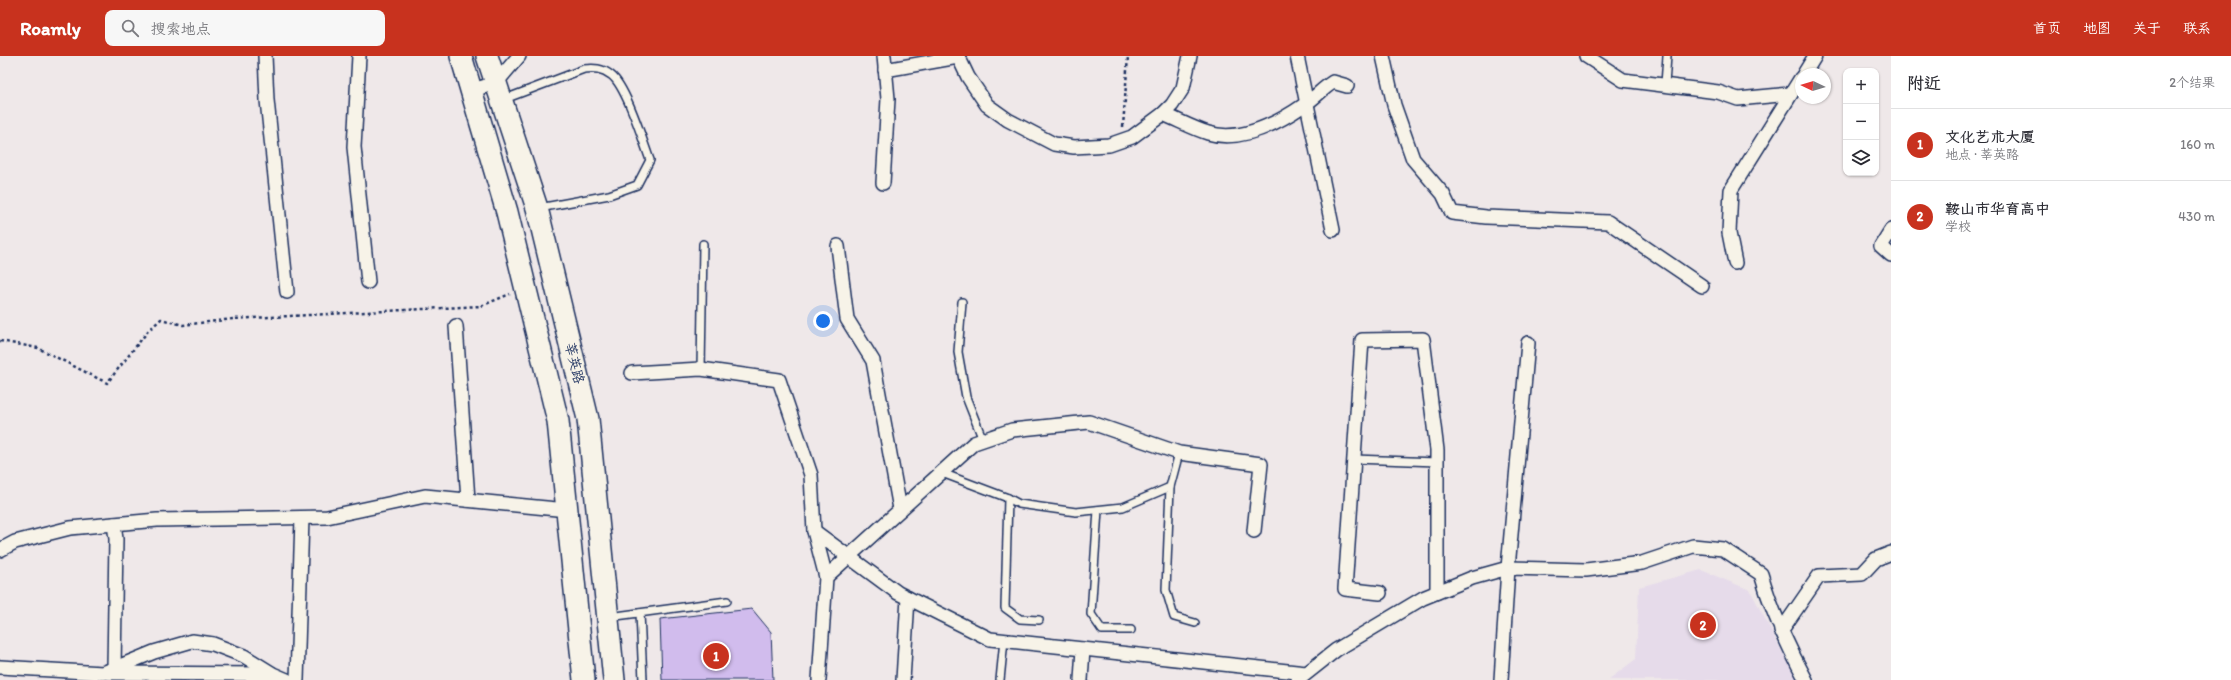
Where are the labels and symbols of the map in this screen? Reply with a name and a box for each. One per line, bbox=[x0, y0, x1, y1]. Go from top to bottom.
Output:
north arrow bbox=[1795, 68, 1831, 104]
your location bbox=[813, 311, 833, 331]
street label: 莘英路 bbox=[561, 341, 588, 386]
pin: 2 bbox=[1690, 610, 1716, 640]
pin: 1 bbox=[703, 641, 729, 671]

